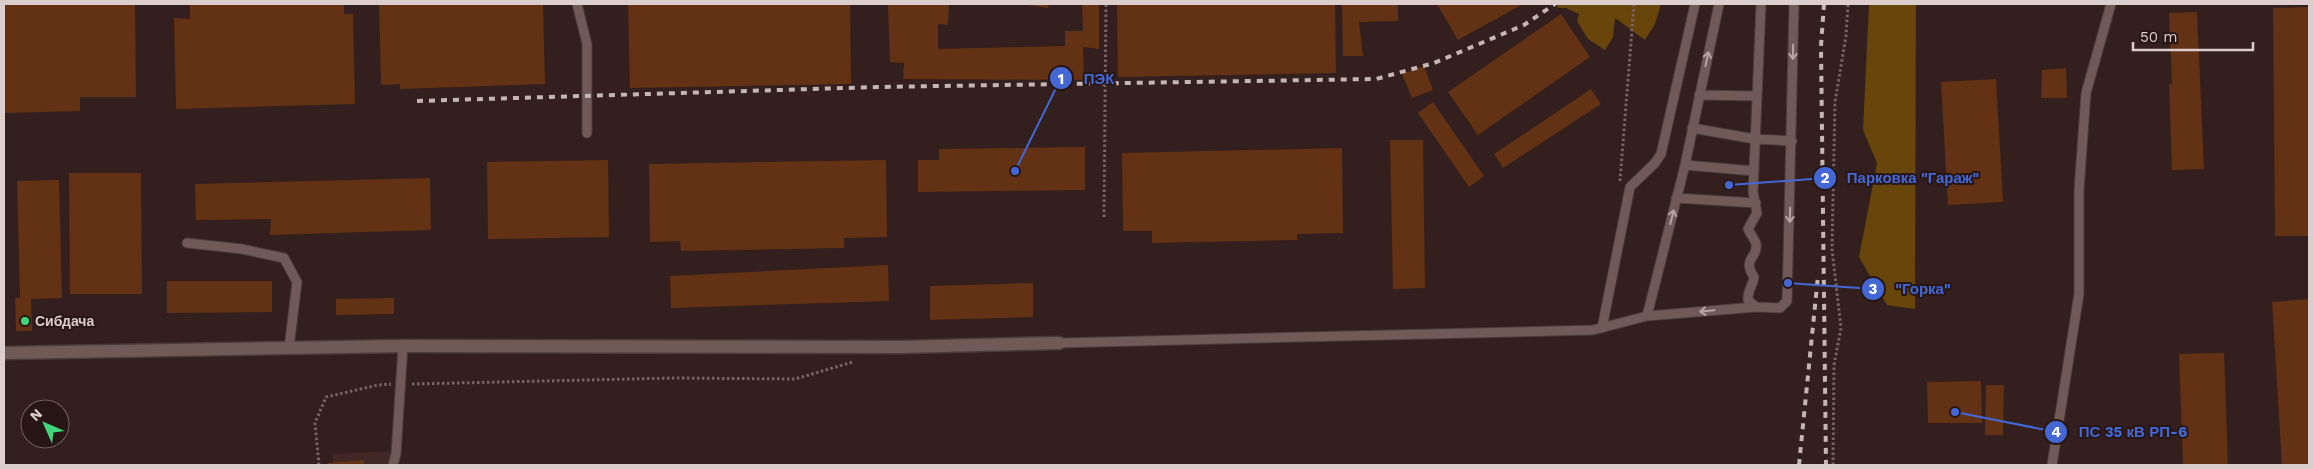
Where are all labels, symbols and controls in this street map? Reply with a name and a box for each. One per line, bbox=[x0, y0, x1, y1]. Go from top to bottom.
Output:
scale bar bbox=[2133, 20, 2253, 52]
text: 50 m bbox=[2140, 28, 2177, 46]
one-way arrow bbox=[1788, 44, 1798, 60]
one-way arrow bbox=[1703, 51, 1712, 67]
callout: ПЭК bbox=[1049, 63, 1124, 93]
text: 1 bbox=[1058, 70, 1064, 88]
text: ПЭК bbox=[1084, 70, 1115, 88]
callout: Парковка "Гараж" bbox=[1812, 163, 1990, 193]
text: 2 bbox=[1821, 169, 1830, 187]
text: Парковка "Гараж" bbox=[1847, 169, 1979, 187]
one-way arrow bbox=[1786, 207, 1795, 223]
one-way arrow bbox=[1667, 210, 1677, 226]
callout: "Горка" bbox=[1861, 274, 1961, 304]
text: 3 bbox=[1869, 280, 1878, 298]
text: "Горка" bbox=[1895, 280, 1951, 298]
one-way arrow bbox=[1699, 307, 1715, 316]
place label: Сибдача bbox=[35, 313, 94, 329]
marker: Сибдача bbox=[19, 315, 31, 327]
north arrow bbox=[20, 399, 70, 449]
text: N bbox=[26, 405, 45, 424]
callout: ПС 35 кВ РП-6 bbox=[2044, 417, 2197, 447]
text: 4 bbox=[2051, 423, 2061, 441]
text: ПС 35 кВ РП-6 bbox=[2079, 423, 2187, 441]

